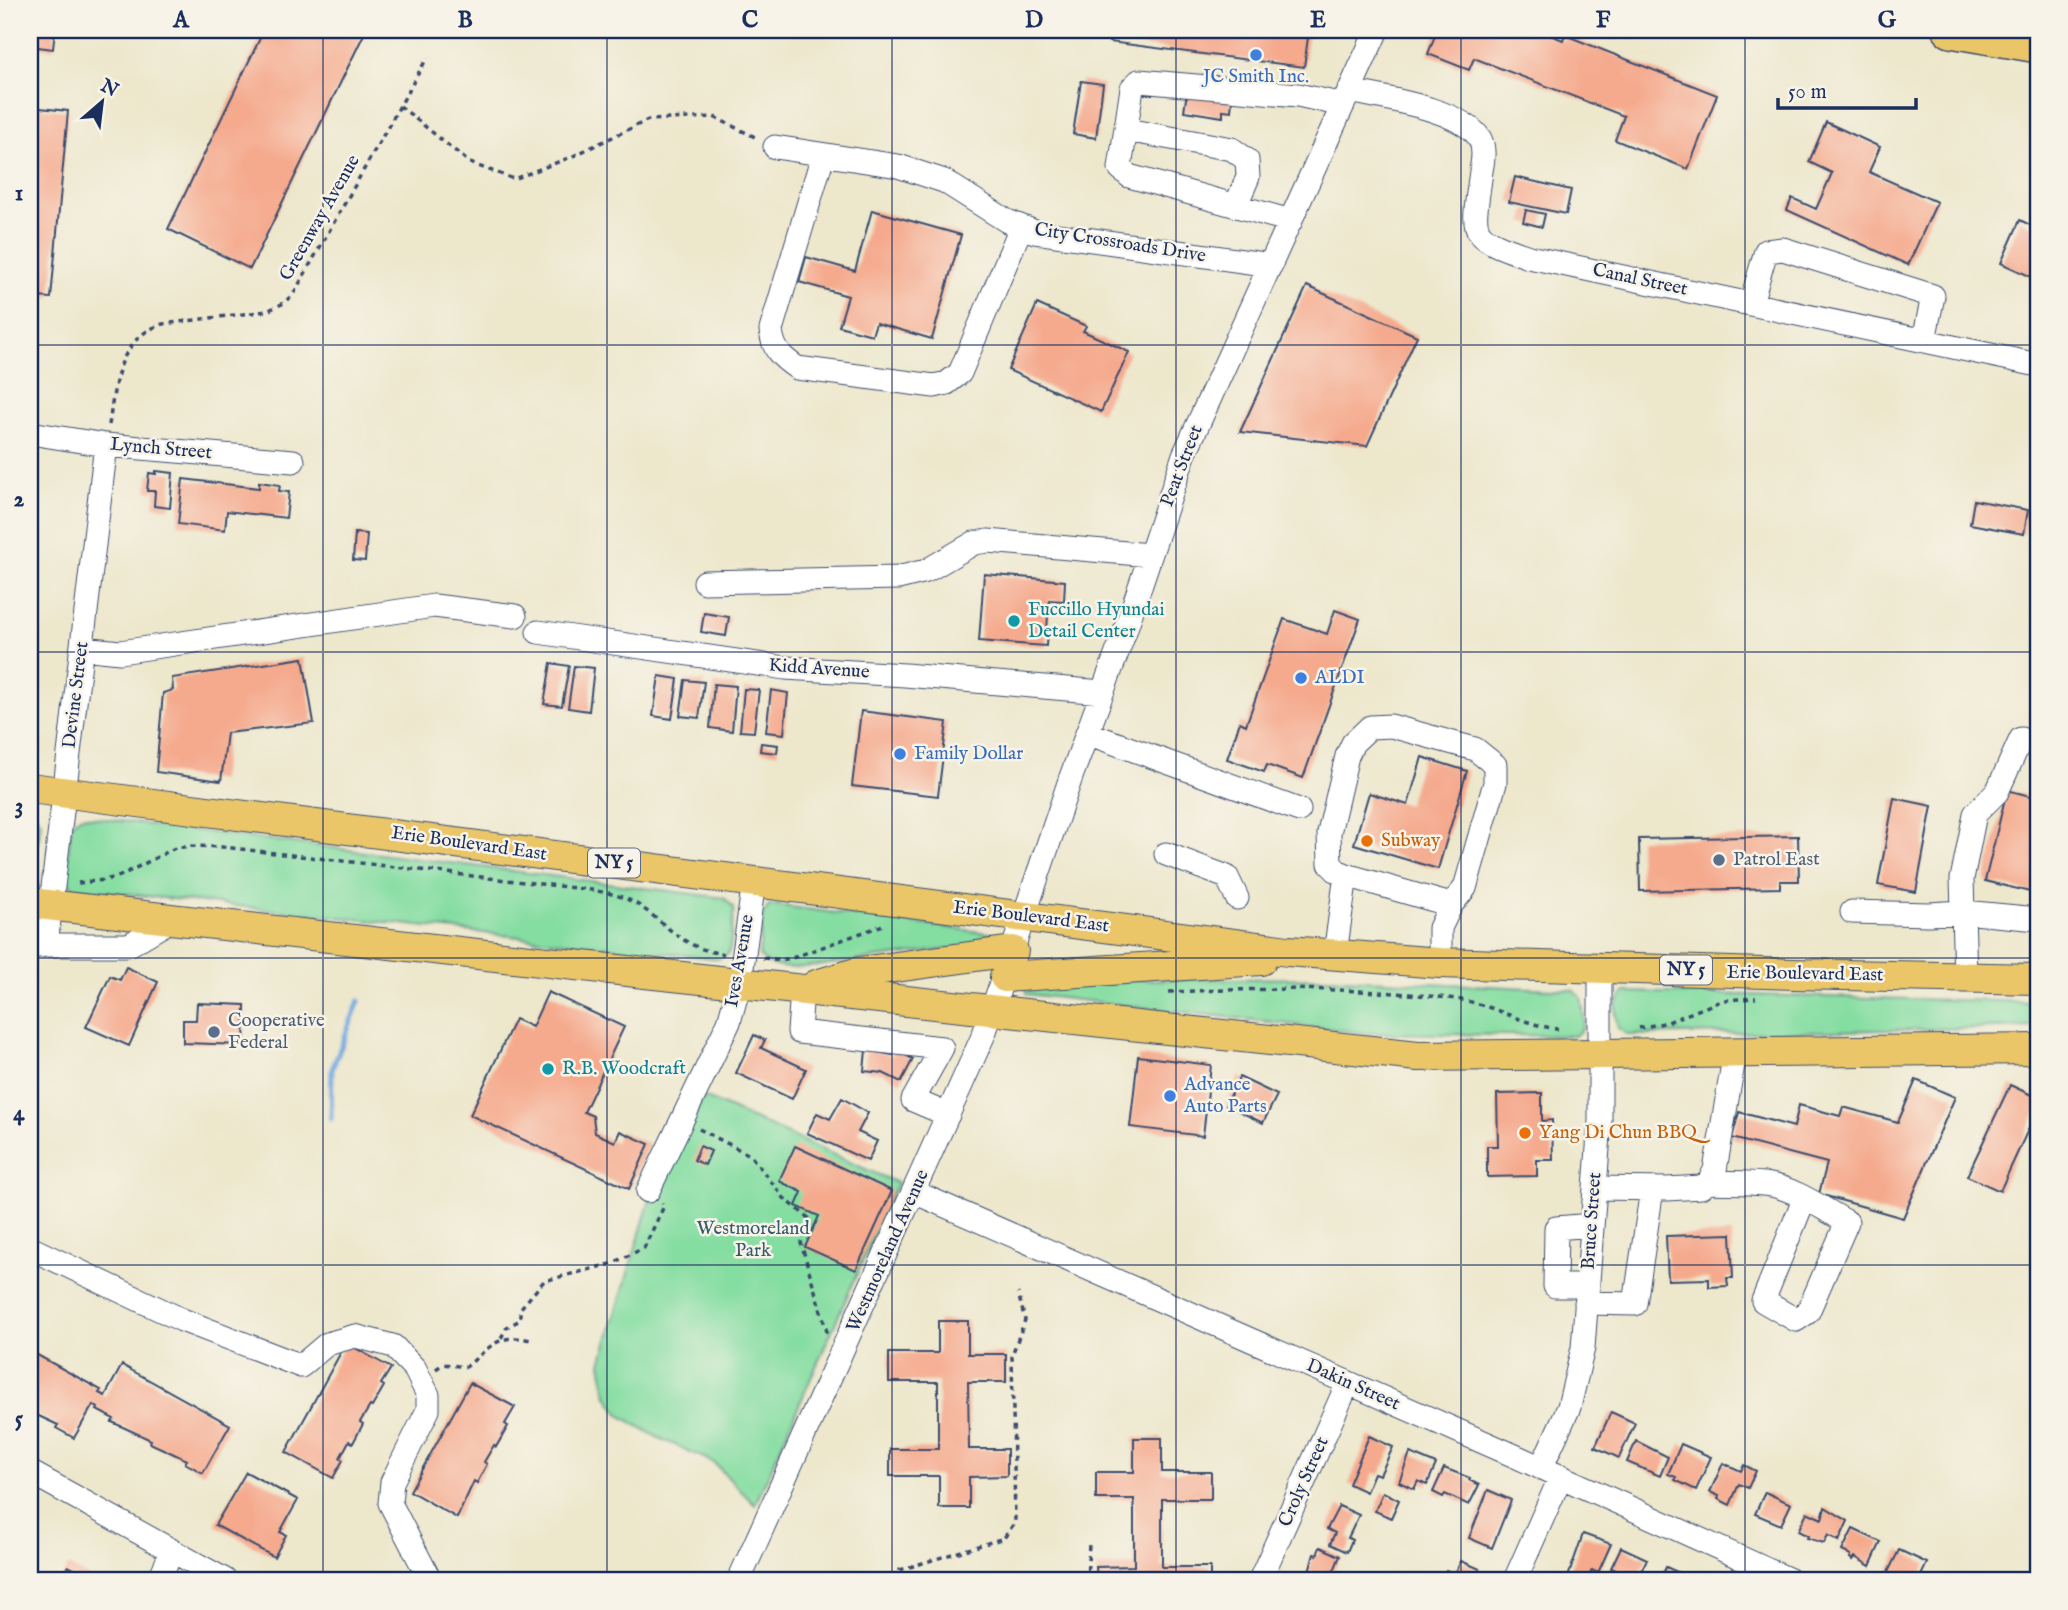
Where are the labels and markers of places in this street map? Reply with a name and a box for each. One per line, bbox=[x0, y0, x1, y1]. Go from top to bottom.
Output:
marker: JC Smith Inc. bbox=[1248, 47, 1264, 63]
place label: JC Smith Inc. bbox=[1201, 65, 1309, 89]
place label: Fuccillo Hyundai Detail Center bbox=[1028, 598, 1165, 644]
marker: Fuccillo Hyundai Detail Center bbox=[1006, 613, 1022, 629]
place label: ALDI bbox=[1314, 666, 1365, 690]
marker: ALDI bbox=[1293, 670, 1309, 686]
place label: Family Dollar bbox=[914, 742, 1023, 766]
marker: Family Dollar bbox=[892, 746, 908, 762]
place label: Subway bbox=[1381, 829, 1441, 853]
marker: Subway bbox=[1359, 833, 1375, 849]
place label: Patrol East bbox=[1733, 848, 1820, 872]
marker: Patrol East bbox=[1711, 852, 1727, 868]
place label: Cooperative Federal bbox=[228, 1009, 325, 1055]
marker: Cooperative Federal bbox=[206, 1024, 222, 1040]
place label: R.B. Woodcraft bbox=[562, 1057, 686, 1081]
marker: R.B. Woodcraft bbox=[540, 1061, 556, 1077]
place label: Advance Auto Parts bbox=[1183, 1073, 1267, 1119]
marker: Advance Auto Parts bbox=[1162, 1088, 1178, 1104]
place label: Yang Di Chun BBQ bbox=[1539, 1121, 1710, 1145]
marker: Yang Di Chun BBQ bbox=[1517, 1125, 1533, 1141]

